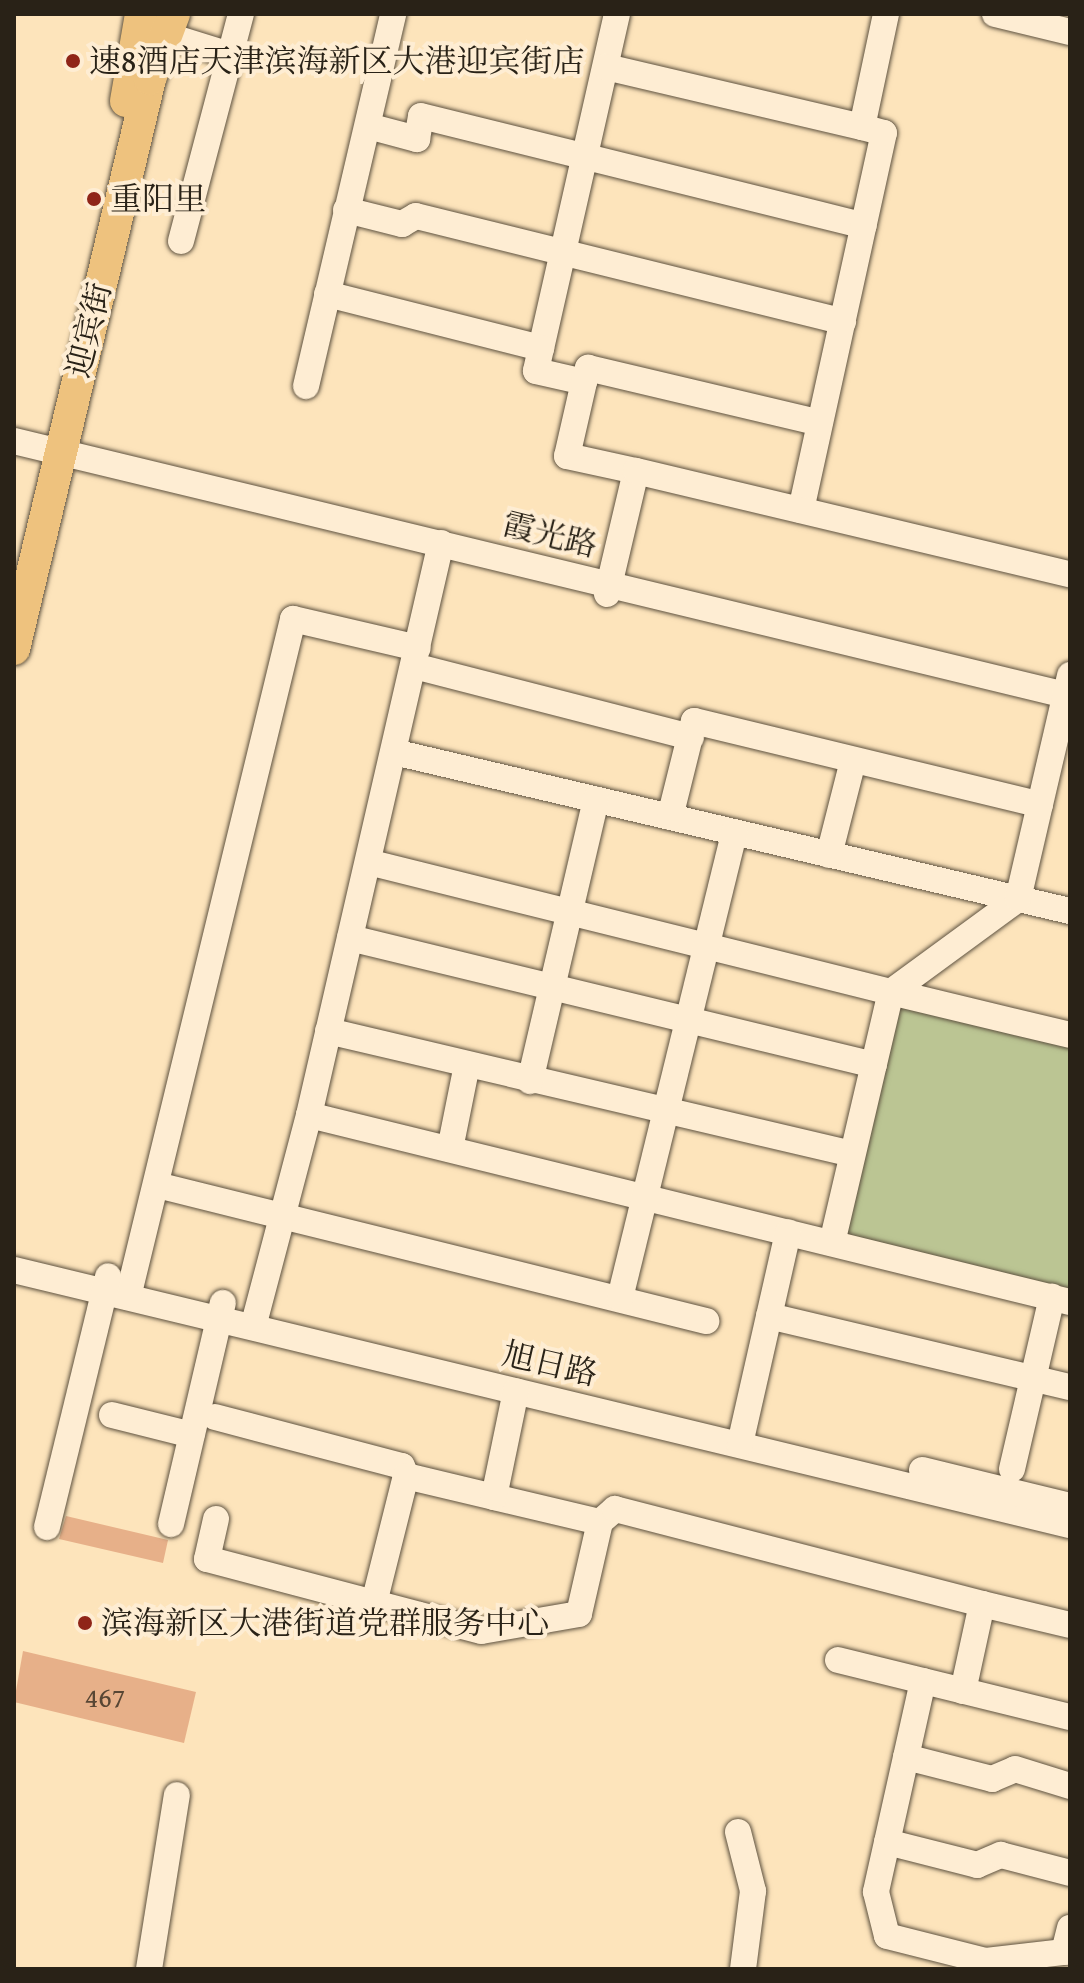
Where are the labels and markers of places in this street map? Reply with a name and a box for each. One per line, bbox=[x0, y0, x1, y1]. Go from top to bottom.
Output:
place label: 速8酒店天津滨海新区大港迎宾街店 bbox=[89, 42, 584, 80]
marker: 速8酒店天津滨海新区大港迎宾街店 bbox=[64, 52, 82, 70]
place label: 重阳里 bbox=[110, 180, 206, 218]
marker: 重阳里 bbox=[85, 190, 103, 208]
place label: 滨海新区大港街道党群服务中心 bbox=[101, 1604, 549, 1642]
marker: 滨海新区大港街道党群服务中心 bbox=[76, 1614, 94, 1632]

